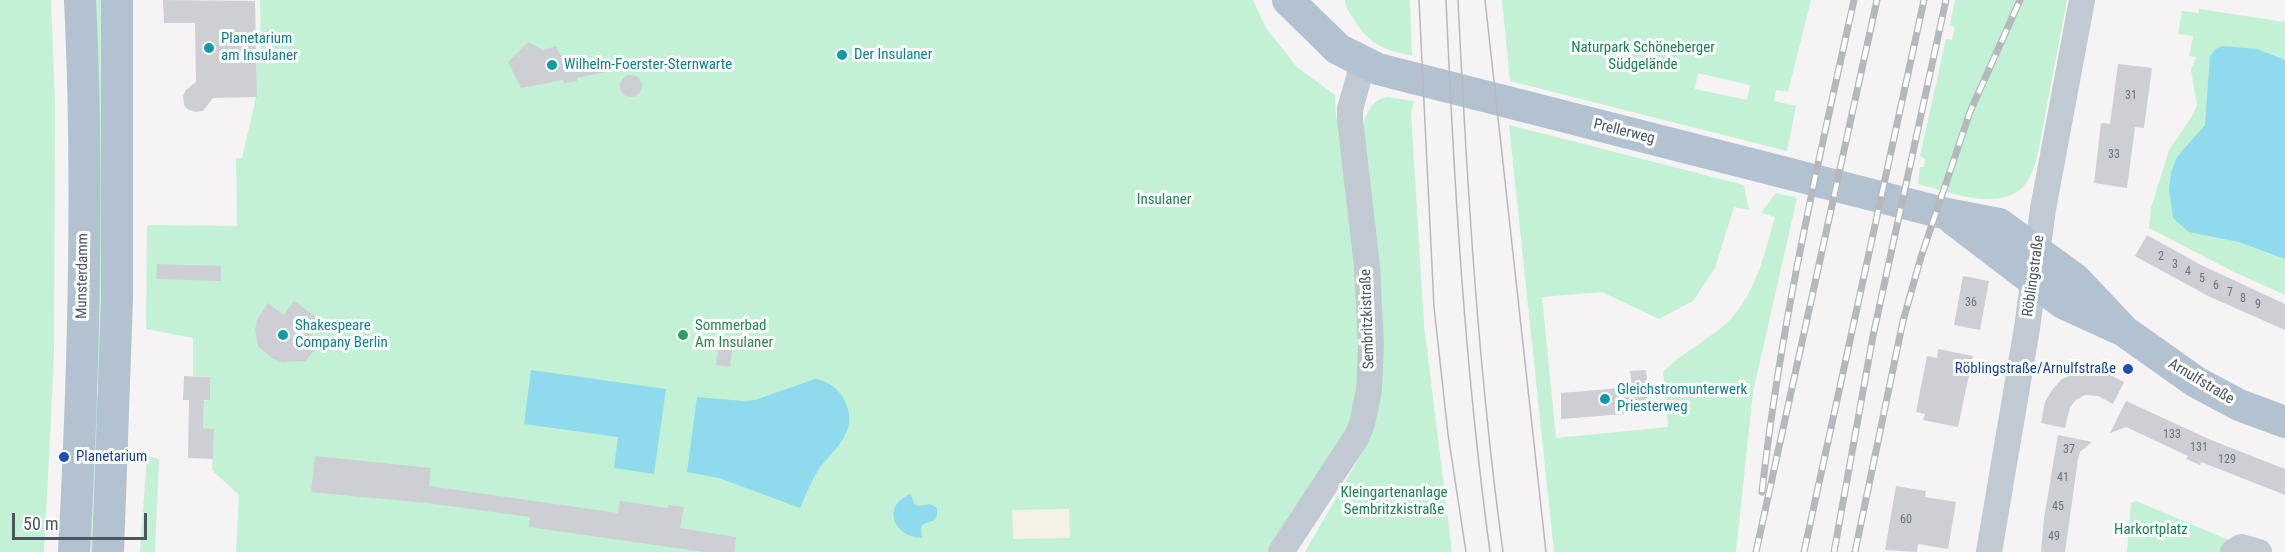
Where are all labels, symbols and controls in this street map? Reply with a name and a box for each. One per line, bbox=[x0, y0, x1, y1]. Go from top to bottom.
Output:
place label: Planetarium am Insulaner bbox=[221, 30, 298, 65]
park label: Naturpark Schöneberger Südgelände bbox=[1571, 39, 1715, 74]
marker: Planetarium am Insulaner bbox=[202, 41, 216, 55]
place label: Der Insulaner bbox=[854, 46, 932, 64]
marker: Der Insulaner bbox=[835, 48, 849, 62]
place label: Wilhelm-Foerster-Sternwarte bbox=[564, 56, 732, 74]
marker: Wilhelm-Foerster-Sternwarte bbox=[545, 58, 559, 72]
house number: 31 bbox=[2125, 89, 2137, 103]
street label: Prellerweg bbox=[1591, 116, 1657, 148]
house number: 33 bbox=[2108, 148, 2120, 162]
park label: Insulaner bbox=[1137, 191, 1191, 209]
street label: Munsterdamm bbox=[73, 233, 93, 319]
street label: Röblingstraße bbox=[2019, 234, 2049, 318]
house number: 2 bbox=[2158, 250, 2164, 264]
house number: 3 bbox=[2172, 258, 2178, 272]
house number: 4 bbox=[2185, 265, 2191, 279]
street label: Sembritzkistraße bbox=[1357, 269, 1379, 369]
house number: 5 bbox=[2199, 272, 2205, 286]
house number: 6 bbox=[2213, 279, 2219, 293]
house number: 7 bbox=[2227, 286, 2233, 300]
house number: 8 bbox=[2240, 292, 2246, 306]
house number: 36 bbox=[1965, 296, 1977, 310]
house number: 9 bbox=[2255, 298, 2261, 312]
place label: Shakespeare Company Berlin bbox=[295, 317, 388, 352]
place label: Sommerbad Am Insulaner bbox=[695, 317, 773, 352]
marker: Shakespeare Company Berlin bbox=[276, 328, 290, 342]
marker: Sommerbad Am Insulaner bbox=[676, 328, 690, 342]
street label: Arnulfstraße bbox=[2165, 355, 2237, 409]
place label: Röblingstraße/Arnulfstraße bbox=[1955, 360, 2116, 378]
marker: Röblingstraße/Arnulfstraße bbox=[2121, 362, 2135, 376]
place label: Gleichstromunterwerk Priesterweg bbox=[1617, 381, 1747, 416]
marker: Gleichstromunterwerk Priesterweg bbox=[1598, 392, 1612, 406]
house number: 133 bbox=[2163, 428, 2181, 442]
house number: 131 bbox=[2190, 441, 2208, 455]
house number: 37 bbox=[2063, 443, 2075, 457]
place label: Planetarium bbox=[76, 448, 147, 466]
marker: Planetarium bbox=[57, 450, 71, 464]
house number: 129 bbox=[2218, 453, 2236, 467]
house number: 41 bbox=[2057, 471, 2069, 485]
park label: Kleingartenanlage Sembritzkistraße bbox=[1340, 484, 1448, 519]
house number: 45 bbox=[2052, 500, 2064, 514]
scale bar bbox=[15, 501, 150, 539]
text: 50 m bbox=[23, 513, 58, 534]
house number: 60 bbox=[1900, 513, 1912, 527]
park label: Harkortplatz bbox=[2114, 521, 2188, 539]
house number: 49 bbox=[2048, 530, 2060, 544]

